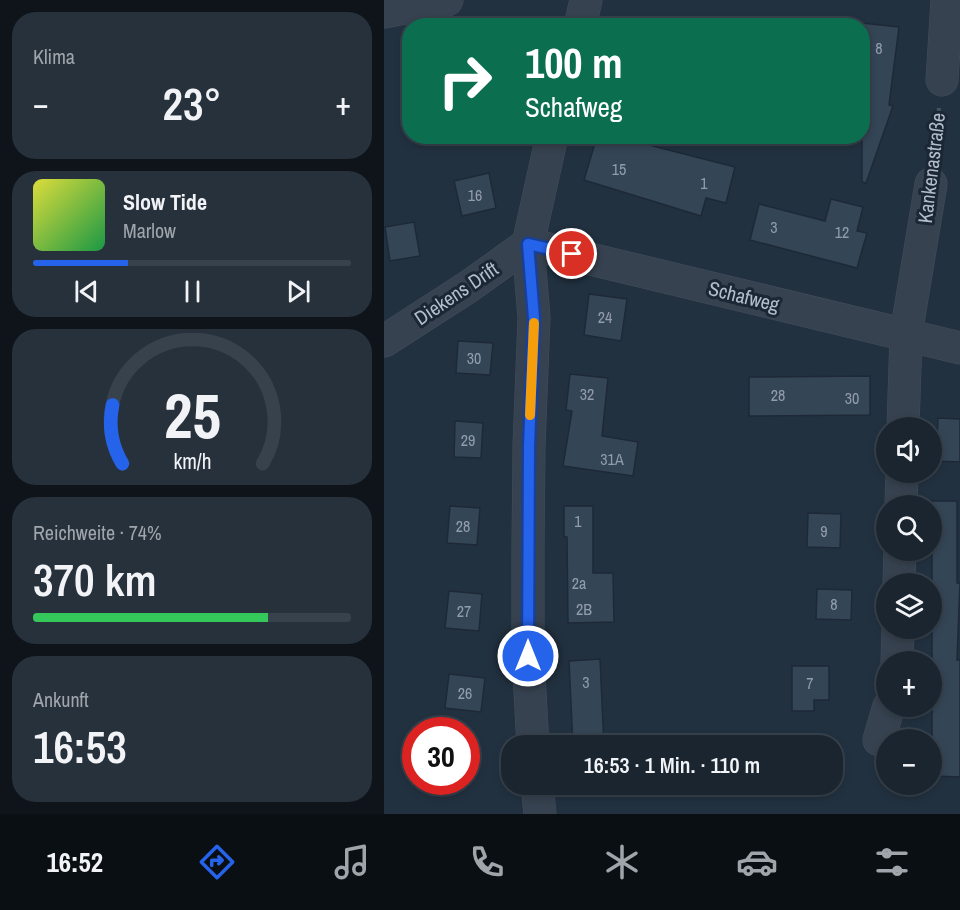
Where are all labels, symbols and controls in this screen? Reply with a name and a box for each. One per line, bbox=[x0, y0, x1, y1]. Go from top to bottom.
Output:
text: 100 m bbox=[525, 35, 623, 91]
house number: 8 bbox=[875, 37, 883, 59]
icon: right bbox=[426, 42, 504, 120]
text: Klima bbox=[33, 43, 75, 70]
text: 23° bbox=[162, 73, 222, 134]
text: − bbox=[33, 81, 49, 125]
text: + bbox=[335, 81, 351, 125]
text: Schafweg bbox=[525, 89, 622, 125]
street label: Kankenastraße bbox=[911, 111, 951, 225]
house number: 15 bbox=[612, 158, 626, 180]
house number: 1 bbox=[700, 172, 708, 194]
house number: 16 bbox=[468, 184, 482, 206]
text: Slow Tide bbox=[123, 187, 207, 217]
house number: 3 bbox=[770, 216, 778, 238]
text: Marlow bbox=[123, 217, 176, 244]
house number: 12 bbox=[835, 221, 849, 243]
pin bbox=[546, 228, 597, 279]
icon: arrive bbox=[555, 237, 588, 270]
street label: Diekens Drift bbox=[409, 255, 504, 331]
street label: Schafweg bbox=[706, 274, 782, 318]
icon: previous bbox=[70, 275, 103, 308]
icon: pause bbox=[176, 275, 209, 308]
icon: next bbox=[282, 275, 315, 308]
house number: 24 bbox=[598, 306, 612, 328]
house number: 30 bbox=[467, 347, 481, 369]
text: 25 bbox=[164, 373, 220, 457]
house number: 32 bbox=[580, 383, 594, 405]
house number: 28 bbox=[771, 384, 785, 406]
house number: 30 bbox=[845, 387, 859, 409]
map controls bbox=[876, 417, 942, 795]
button: sound bbox=[876, 417, 942, 483]
house number: 29 bbox=[461, 429, 475, 451]
text: km/h bbox=[173, 447, 211, 476]
house number: 31A bbox=[600, 448, 624, 470]
button: search bbox=[876, 495, 942, 561]
house number: 1 bbox=[574, 510, 582, 532]
house number: 28 bbox=[456, 515, 470, 537]
text: Reichweite · 74% bbox=[33, 519, 162, 546]
house number: 9 bbox=[820, 520, 828, 542]
text: 370 km bbox=[33, 549, 157, 610]
house number: 2a bbox=[572, 572, 587, 594]
button: layers bbox=[876, 573, 942, 639]
house number: 8 bbox=[830, 593, 838, 615]
house number: 2B bbox=[576, 598, 592, 620]
house number: 27 bbox=[457, 600, 471, 622]
position arrow bbox=[496, 624, 560, 688]
button: + bbox=[876, 651, 942, 717]
house number: 3 bbox=[582, 671, 590, 693]
house number: 7 bbox=[806, 672, 814, 694]
house number: 26 bbox=[458, 682, 472, 704]
text: Ankunft bbox=[33, 686, 89, 713]
text: 16:53 bbox=[33, 716, 127, 777]
speed limit sign: 30 bbox=[402, 717, 480, 795]
button: − bbox=[876, 729, 942, 795]
text: 16:53 · 1 Min. · 110 m bbox=[584, 750, 760, 780]
icon: directions bbox=[196, 841, 238, 883]
icon: music bbox=[331, 841, 373, 883]
icon: phone bbox=[466, 841, 508, 883]
icon: climate bbox=[601, 841, 643, 883]
icon: car bbox=[736, 841, 778, 883]
icon: filters bbox=[871, 841, 913, 883]
text: 16:52 bbox=[47, 844, 103, 880]

